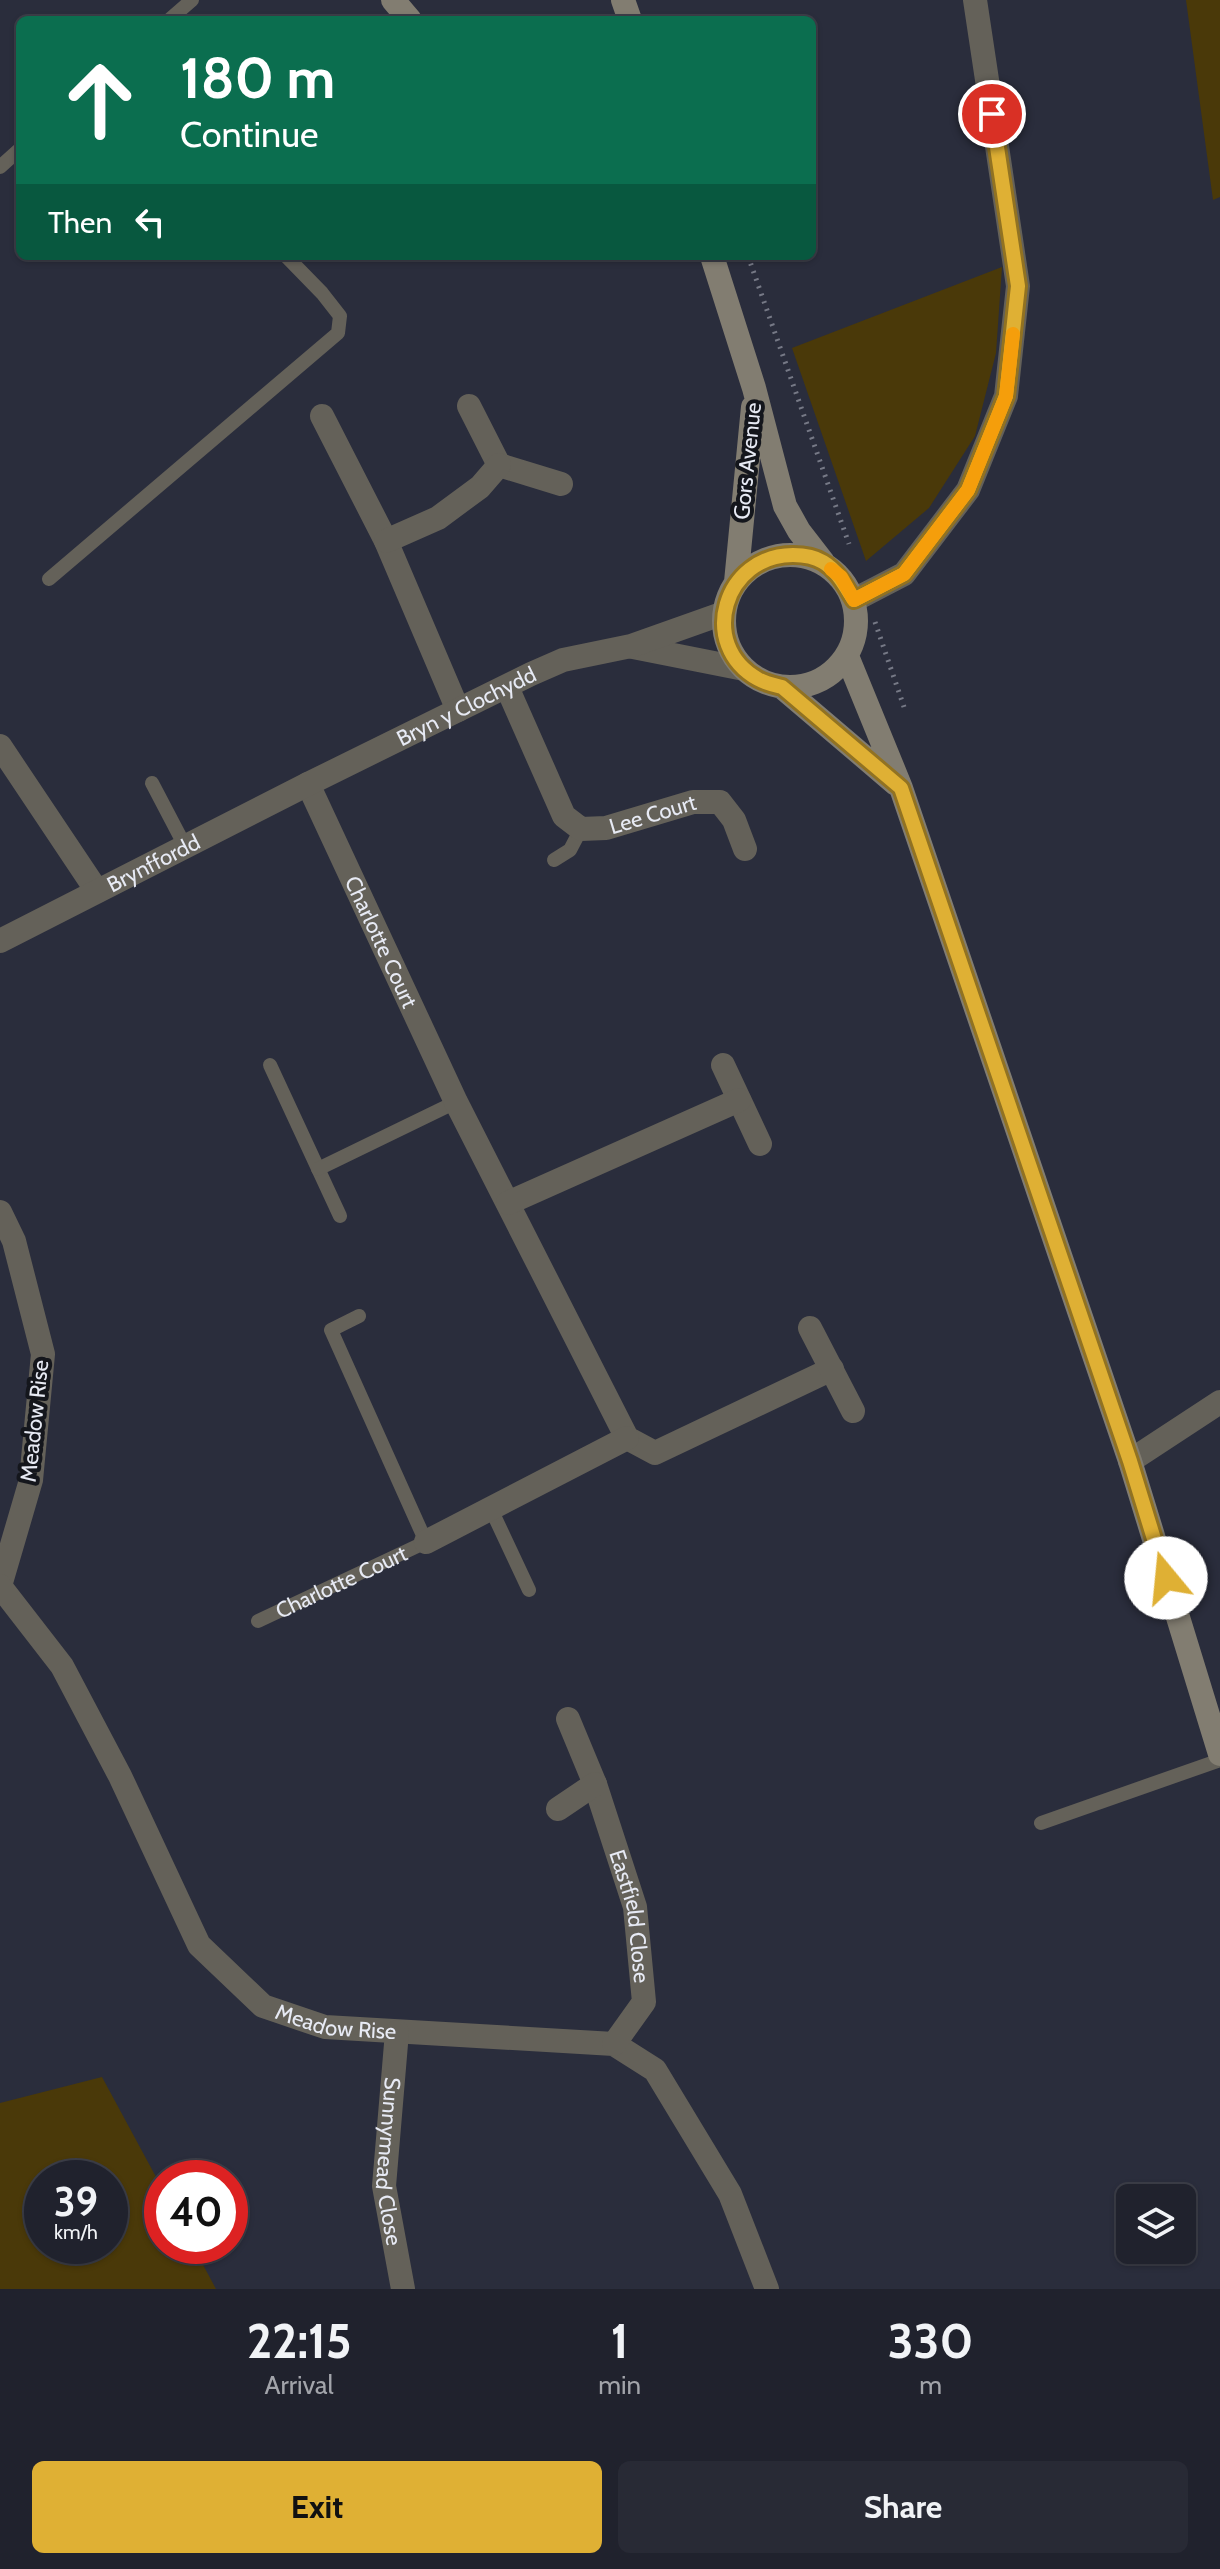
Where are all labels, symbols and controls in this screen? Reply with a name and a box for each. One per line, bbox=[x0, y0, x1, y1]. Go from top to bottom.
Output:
text: 180 m bbox=[180, 44, 335, 112]
icon: ahead bbox=[48, 48, 152, 152]
pin bbox=[958, 80, 1026, 148]
icon: arrive bbox=[970, 92, 1014, 136]
text: Continue bbox=[180, 112, 319, 156]
icon: left bbox=[128, 200, 172, 244]
text: Then bbox=[48, 204, 112, 241]
street label: Gors Avenue bbox=[728, 401, 767, 521]
street label: Bryn y Clochydd bbox=[392, 661, 541, 752]
street label: Lee Court bbox=[606, 789, 700, 840]
street label: Brynffordd bbox=[102, 828, 205, 898]
street label: Charlotte Court bbox=[339, 872, 423, 1013]
street label: Meadow Rise bbox=[15, 1359, 54, 1483]
position arrow bbox=[1124, 1536, 1208, 1620]
street label: Charlotte Court bbox=[271, 1540, 412, 1625]
street label: Eastfield Close bbox=[603, 1846, 655, 1984]
street label: Meadow Rise bbox=[272, 1998, 397, 2045]
street label: Sunnymead Close bbox=[370, 2076, 408, 2248]
speed limit sign: 40 bbox=[144, 2160, 248, 2264]
text: 39 bbox=[54, 2177, 98, 2226]
map controls bbox=[1116, 2184, 1196, 2264]
button: layers bbox=[1116, 2184, 1196, 2264]
text: km/h bbox=[54, 2220, 98, 2244]
text: 22:15 bbox=[247, 2312, 352, 2370]
text: 1 bbox=[611, 2312, 629, 2370]
text: 330 bbox=[888, 2312, 973, 2370]
text: Arrival bbox=[265, 2369, 334, 2401]
text: min bbox=[598, 2369, 641, 2401]
text: m bbox=[919, 2369, 942, 2401]
button: Exit bbox=[32, 2461, 602, 2553]
button: Share bbox=[618, 2461, 1188, 2553]

